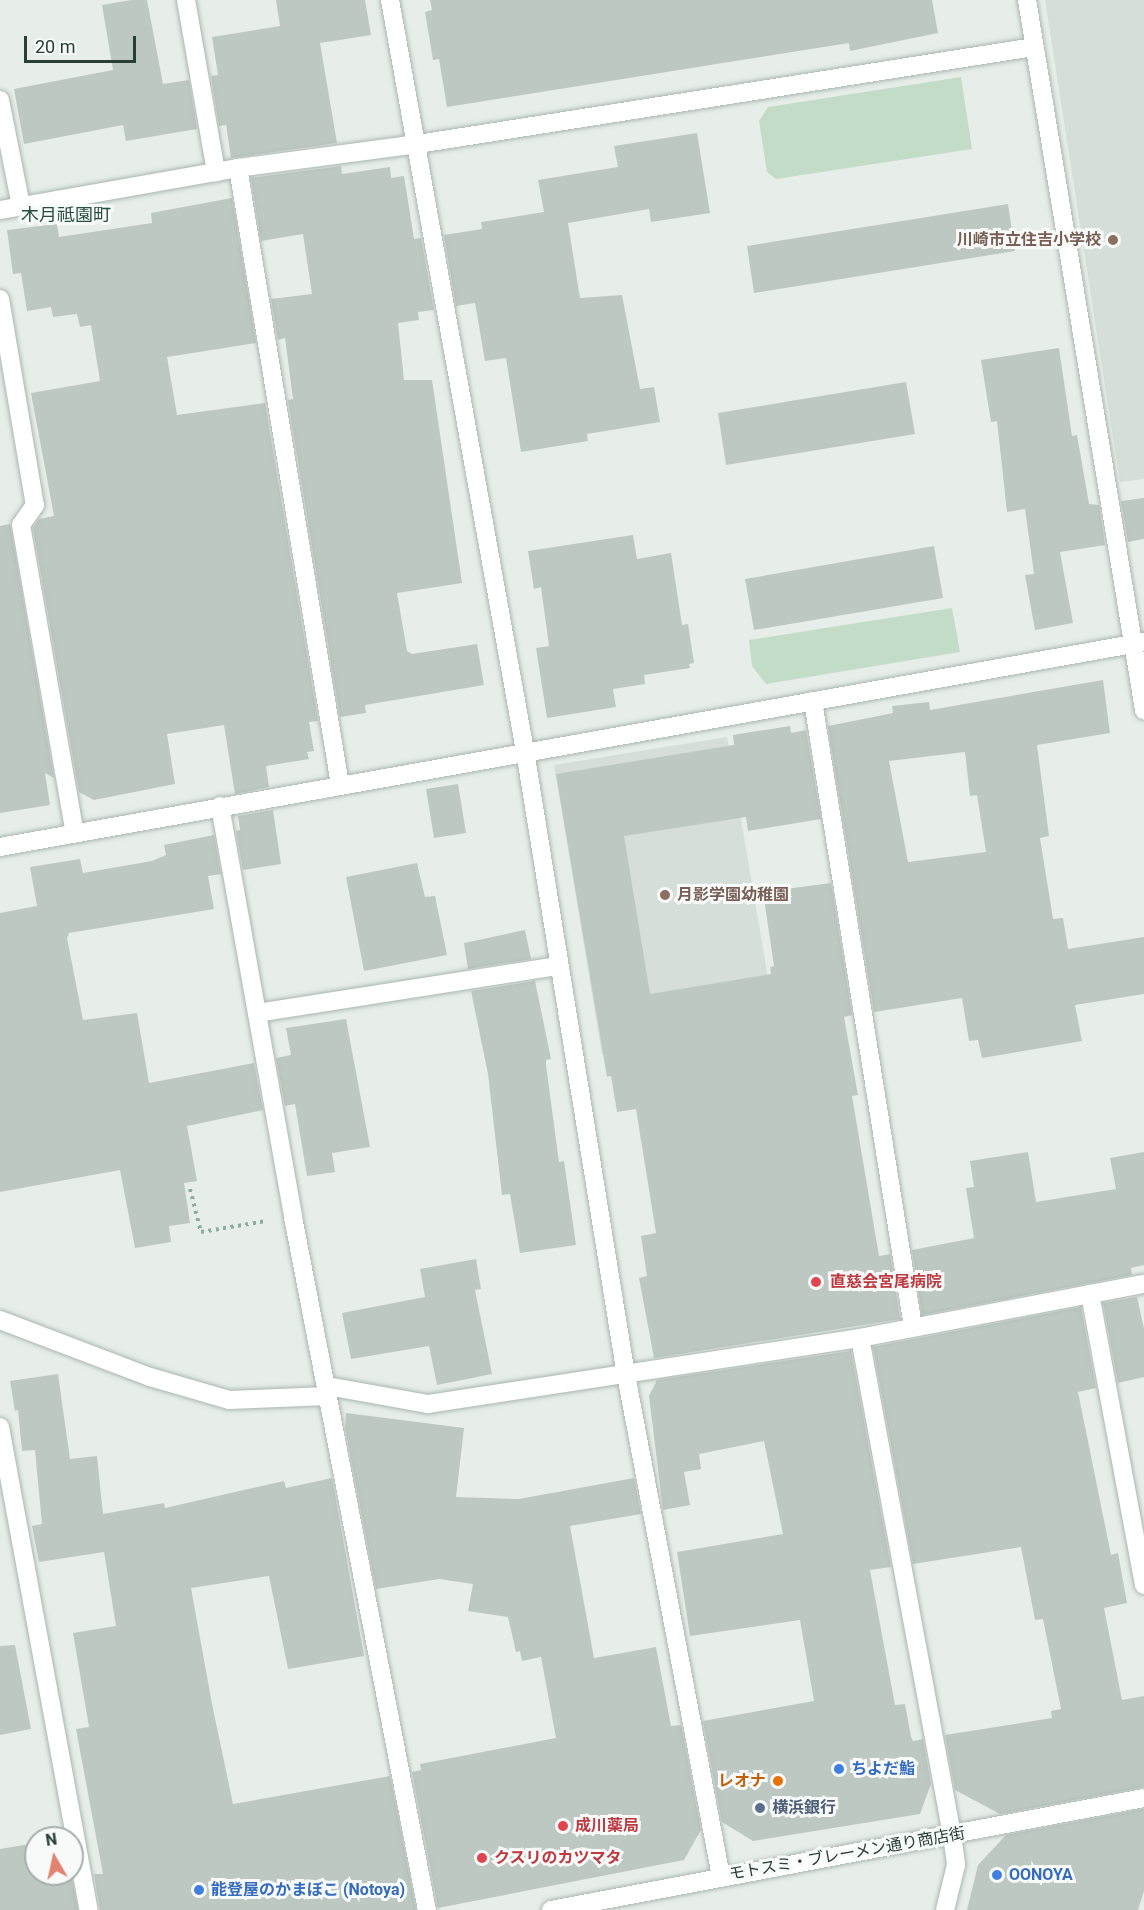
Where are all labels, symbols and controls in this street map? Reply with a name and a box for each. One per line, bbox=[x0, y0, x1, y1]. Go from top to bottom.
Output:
scale bar bbox=[27, 24, 140, 62]
text: 20 m bbox=[35, 36, 75, 57]
district label: 木月祗園町 bbox=[21, 204, 111, 226]
place label: 川崎市立住吉小学校 bbox=[957, 230, 1101, 250]
marker: 川崎市立住吉小学校 bbox=[1106, 233, 1120, 247]
place label: 月影学園幼稚園 bbox=[677, 885, 789, 905]
marker: 月影学園幼稚園 bbox=[658, 888, 672, 902]
place label: 直慈会宮尾病院 bbox=[830, 1272, 942, 1292]
marker: 直慈会宮尾病院 bbox=[807, 1273, 825, 1291]
place label: ちよだ鮨 bbox=[851, 1759, 915, 1779]
marker: ちよだ鮨 bbox=[832, 1762, 846, 1776]
place label: レオナ bbox=[718, 1771, 766, 1791]
marker: レオナ bbox=[771, 1774, 785, 1788]
place label: 横浜銀行 bbox=[772, 1798, 836, 1818]
marker: 横浜銀行 bbox=[753, 1801, 767, 1815]
place label: 成川薬局 bbox=[575, 1816, 639, 1836]
marker: 成川薬局 bbox=[556, 1819, 570, 1833]
street label: モトスミ・ブレーメン通り商店街 bbox=[727, 1824, 967, 1884]
north arrow bbox=[24, 1826, 84, 1886]
text: N bbox=[44, 1829, 58, 1850]
place label: クスリのカツマタ bbox=[494, 1848, 622, 1868]
marker: クスリのカツマタ bbox=[475, 1851, 489, 1865]
place label: OONOYA bbox=[1009, 1865, 1073, 1885]
marker: OONOYA bbox=[990, 1868, 1004, 1882]
place label: 能登屋のかまぼこ (Notoya) bbox=[211, 1880, 405, 1900]
marker: 能登屋のかまぼこ (Notoya) bbox=[192, 1883, 206, 1897]

